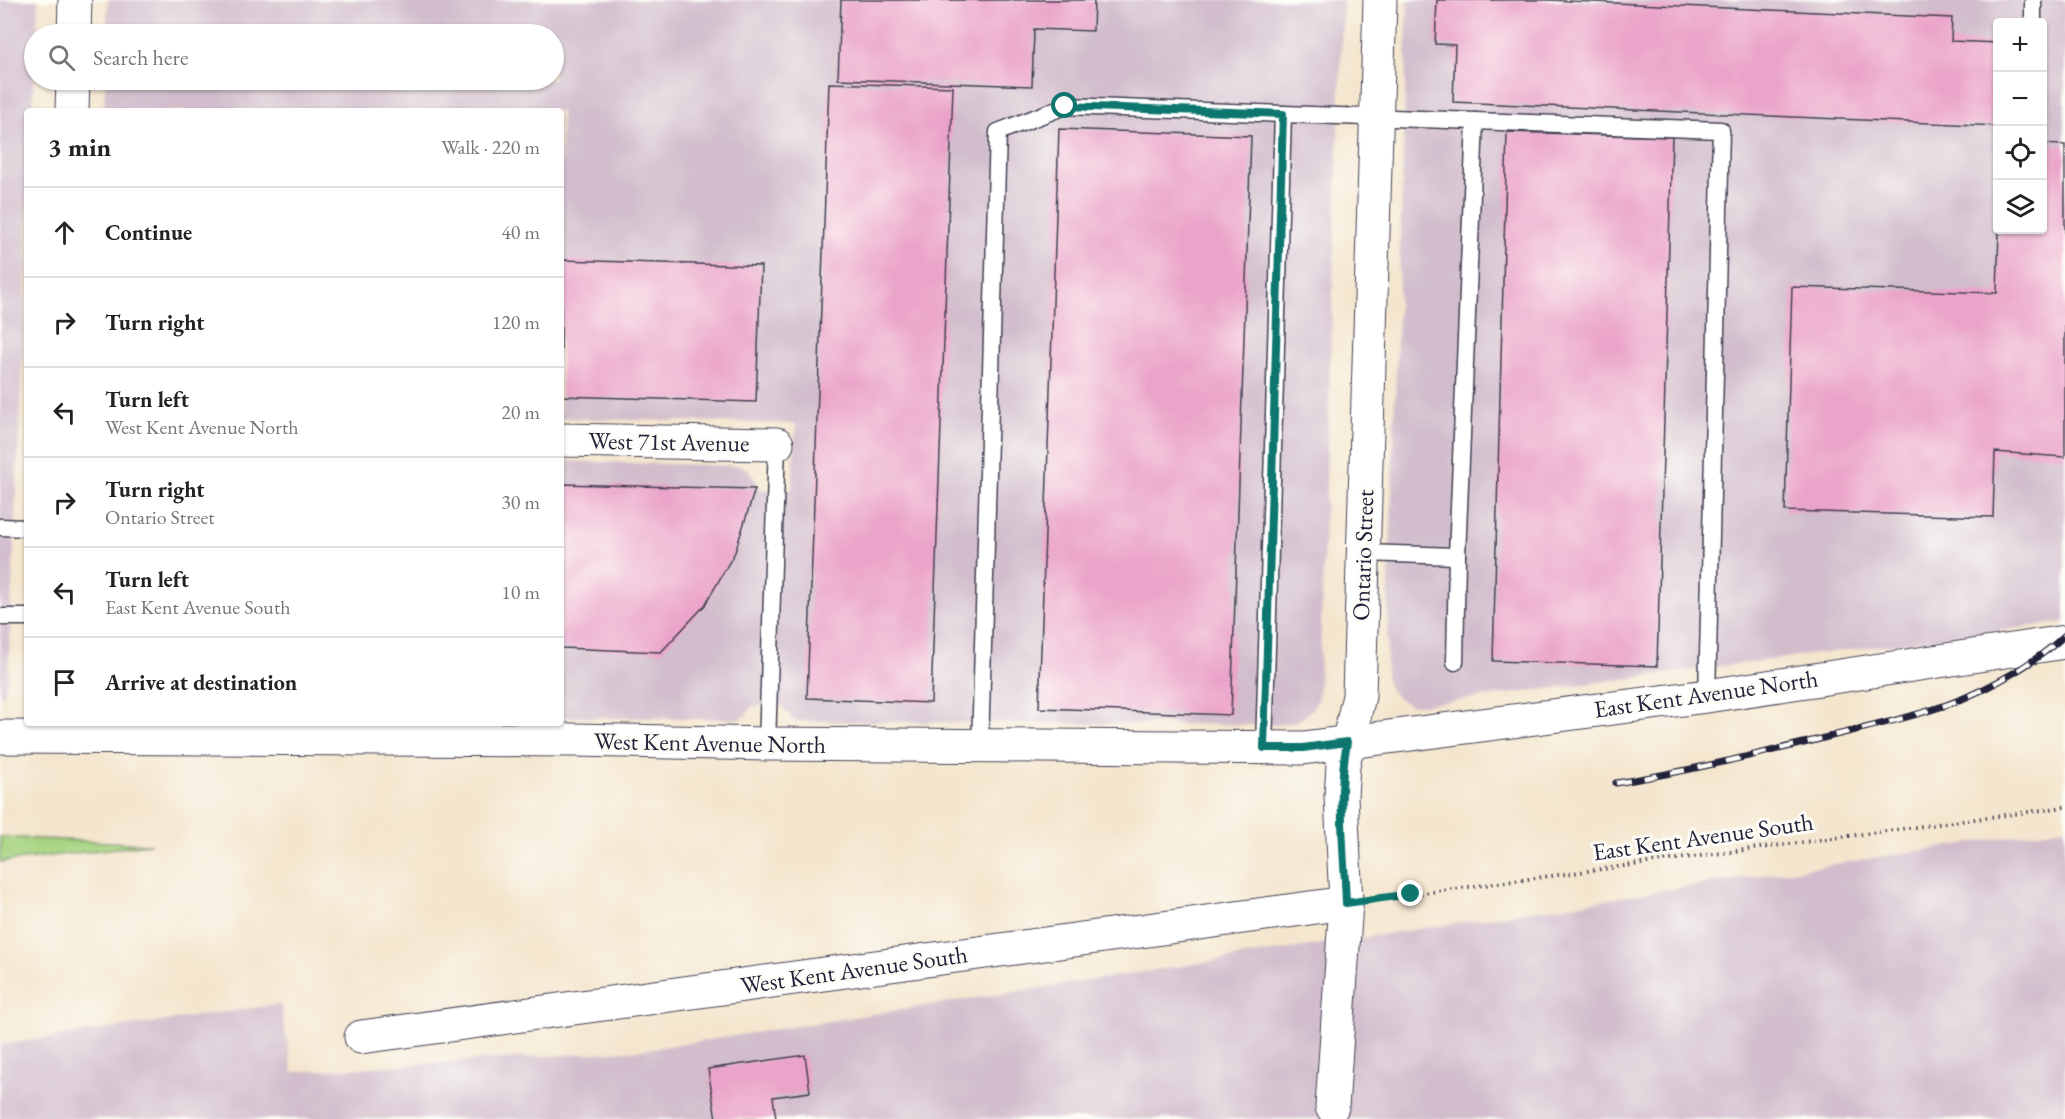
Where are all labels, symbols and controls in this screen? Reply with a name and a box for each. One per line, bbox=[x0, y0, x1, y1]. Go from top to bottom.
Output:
map controls bbox=[1993, 18, 2047, 234]
button: + bbox=[1993, 18, 2047, 72]
search box bbox=[24, 24, 564, 90]
icon: search bbox=[45, 41, 78, 74]
text: Search here bbox=[93, 43, 188, 72]
button: − bbox=[1993, 72, 2047, 126]
route start bbox=[1051, 92, 1077, 118]
button: locate bbox=[1993, 126, 2047, 180]
text: 3 min bbox=[48, 130, 111, 164]
text: Walk · 220 m bbox=[441, 134, 540, 160]
button: layers bbox=[1993, 180, 2047, 234]
icon: ahead bbox=[48, 216, 81, 249]
text: Continue bbox=[105, 218, 192, 247]
text: 40 m bbox=[501, 219, 540, 245]
icon: right bbox=[48, 306, 81, 339]
text: Turn right bbox=[105, 308, 204, 337]
text: 120 m bbox=[492, 309, 540, 335]
text: Turn left bbox=[105, 385, 189, 414]
icon: left bbox=[48, 396, 81, 429]
text: 20 m bbox=[501, 399, 540, 425]
text: West Kent Avenue North bbox=[105, 414, 299, 440]
street label: West 71st Avenue bbox=[588, 425, 750, 458]
text: Turn right bbox=[105, 475, 204, 504]
icon: right bbox=[48, 486, 81, 519]
street label: Ontario Street bbox=[1345, 488, 1380, 621]
text: 30 m bbox=[501, 489, 540, 515]
text: Ontario Street bbox=[105, 504, 215, 530]
text: Turn left bbox=[105, 565, 189, 594]
icon: left bbox=[48, 576, 81, 609]
text: 10 m bbox=[501, 579, 540, 605]
text: East Kent Avenue South bbox=[105, 594, 290, 620]
street label: East Kent Avenue North bbox=[1592, 662, 1820, 725]
icon: arrive bbox=[48, 666, 81, 699]
text: Arrive at destination bbox=[105, 668, 297, 697]
street label: West Kent Avenue North bbox=[594, 725, 826, 760]
street label: East Kent Avenue South bbox=[1591, 806, 1815, 867]
route end bbox=[1397, 880, 1423, 906]
street label: West Kent Avenue South bbox=[738, 938, 969, 1001]

